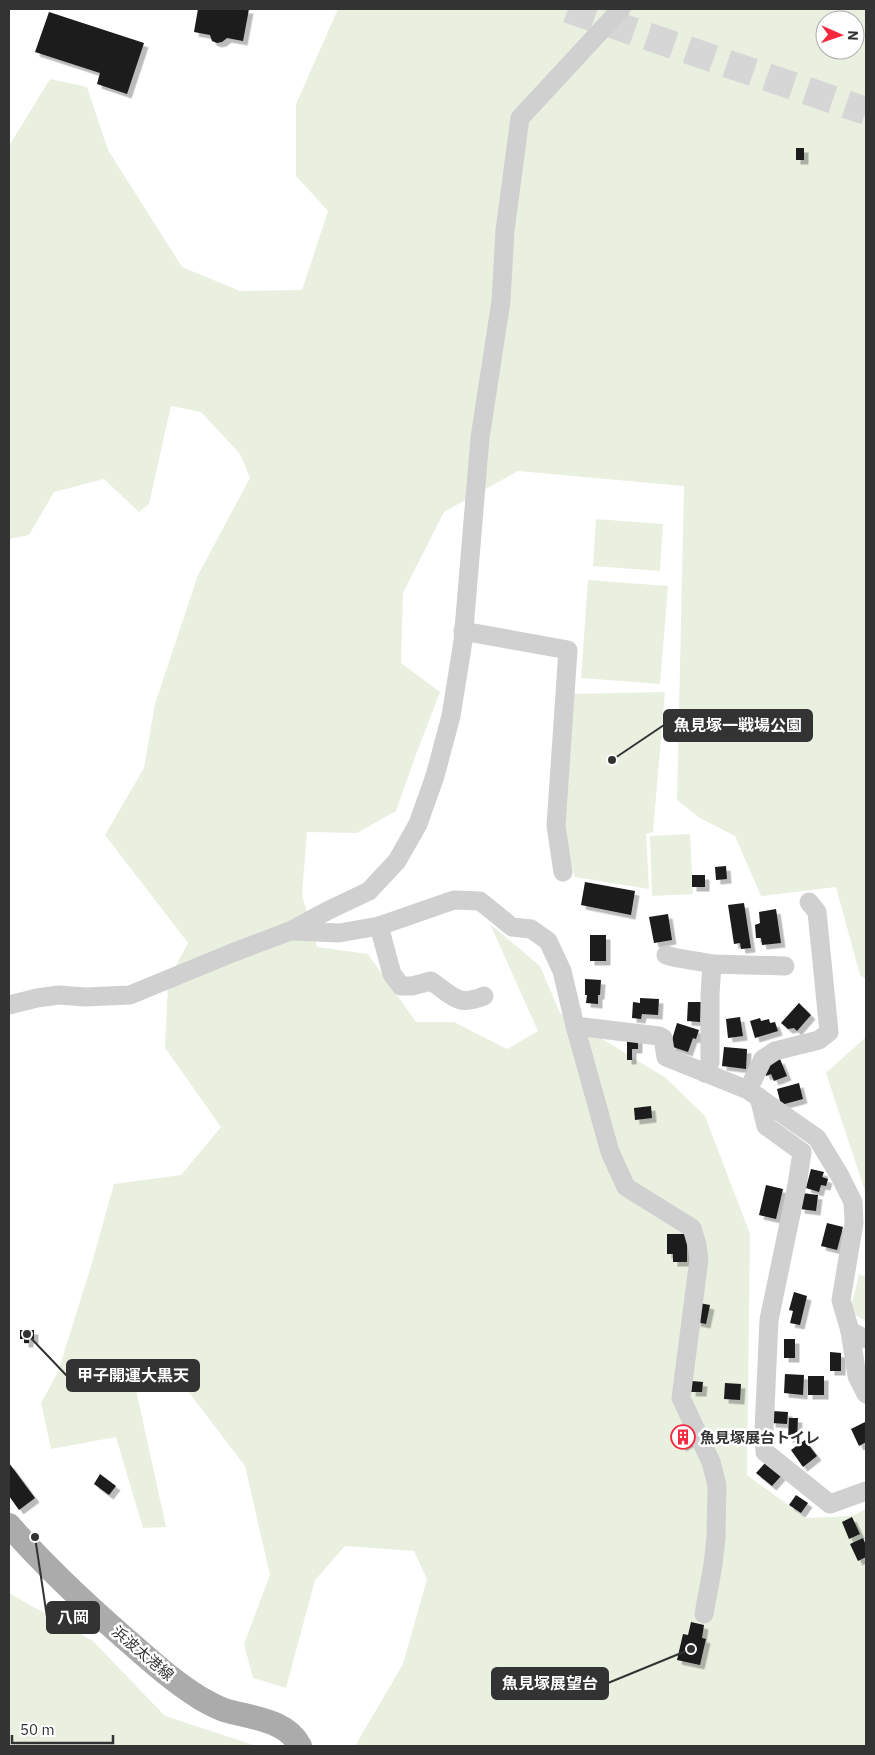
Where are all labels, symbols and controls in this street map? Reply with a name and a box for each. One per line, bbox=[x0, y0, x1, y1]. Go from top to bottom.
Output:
north arrow bbox=[815, 10, 865, 60]
text: N bbox=[844, 30, 862, 41]
callout: 魚見塚一戦場公園 bbox=[664, 710, 812, 741]
text: 魚見塚一戦場公園 bbox=[674, 715, 802, 735]
callout: 甲子開運大黒天 bbox=[67, 1360, 199, 1391]
text: 甲子開運大黒天 bbox=[77, 1365, 189, 1385]
building icon: 魚見塚展台トイレ bbox=[670, 1424, 696, 1450]
place label: 魚見塚展台トイレ bbox=[700, 1428, 820, 1447]
callout: 八岡 bbox=[47, 1602, 99, 1633]
text: 八岡 bbox=[57, 1607, 89, 1627]
street label: 浜波太港線 bbox=[108, 1622, 178, 1684]
callout: 魚見塚展望台 bbox=[492, 1668, 608, 1699]
text: 魚見塚展望台 bbox=[502, 1673, 598, 1693]
scale bar bbox=[12, 1712, 114, 1744]
text: 50 m bbox=[20, 1720, 55, 1739]

